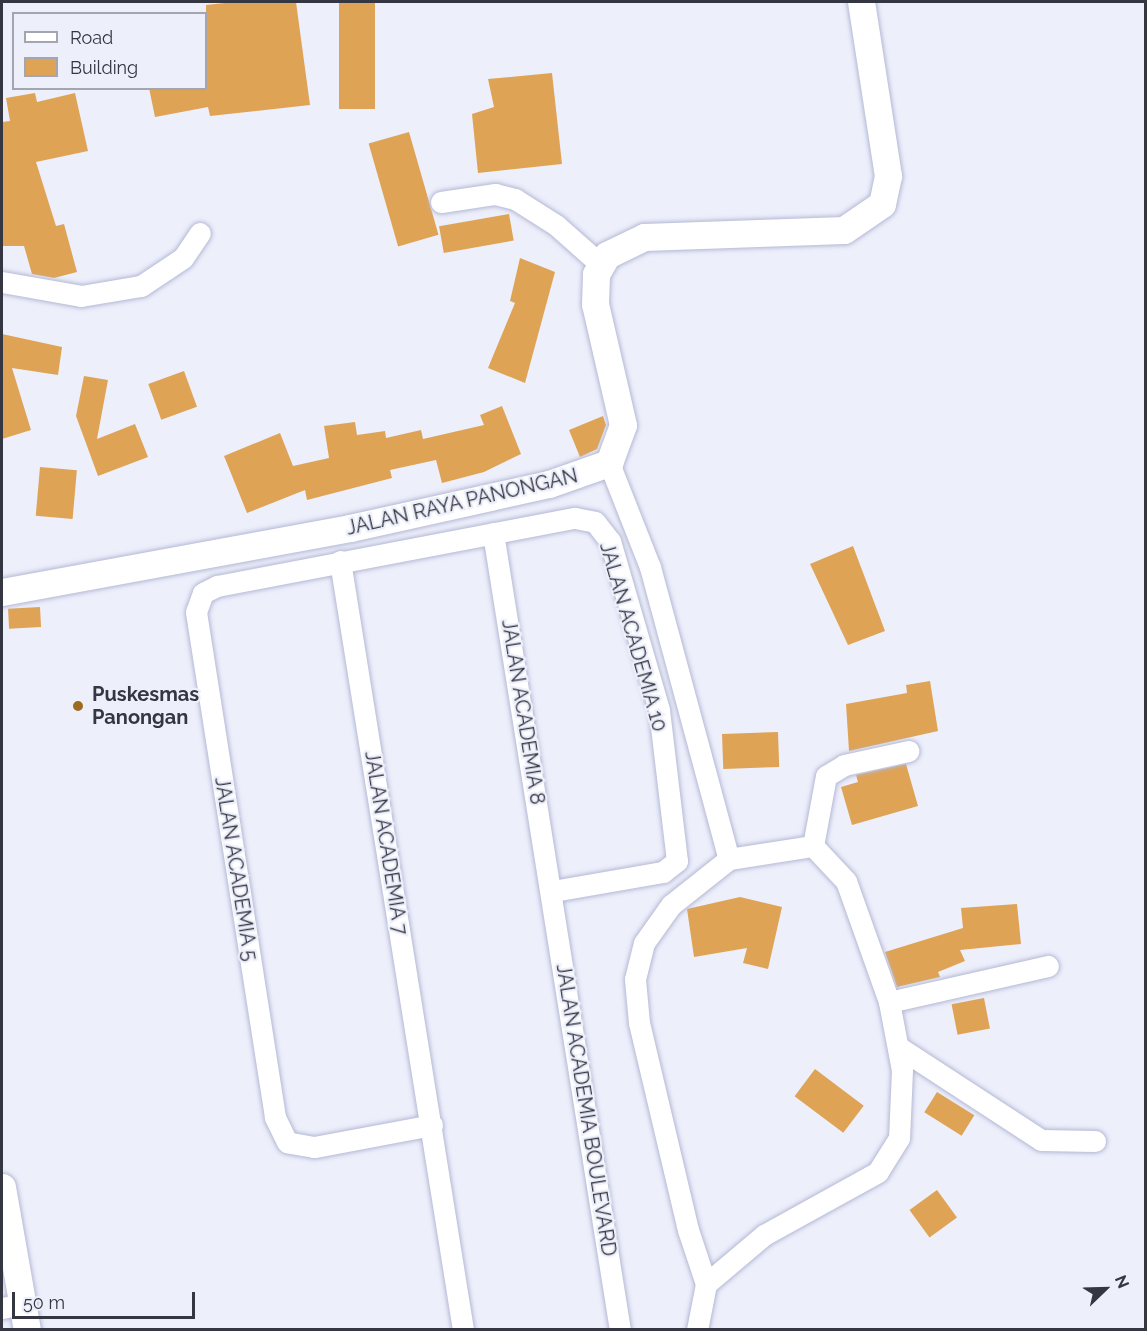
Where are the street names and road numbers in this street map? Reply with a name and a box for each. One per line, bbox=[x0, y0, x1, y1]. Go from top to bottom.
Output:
street label: JALAN RAYA PANONGAN bbox=[344, 464, 580, 540]
street label: JALAN ACADEMIA 10 bbox=[594, 539, 672, 735]
street label: JALAN ACADEMIA 8 bbox=[496, 617, 550, 807]
street label: JALAN ACADEMIA 7 bbox=[360, 749, 412, 937]
street label: JALAN ACADEMIA 5 bbox=[210, 775, 262, 963]
street label: JALAN ACADEMIA BOULEVARD bbox=[551, 962, 621, 1258]

